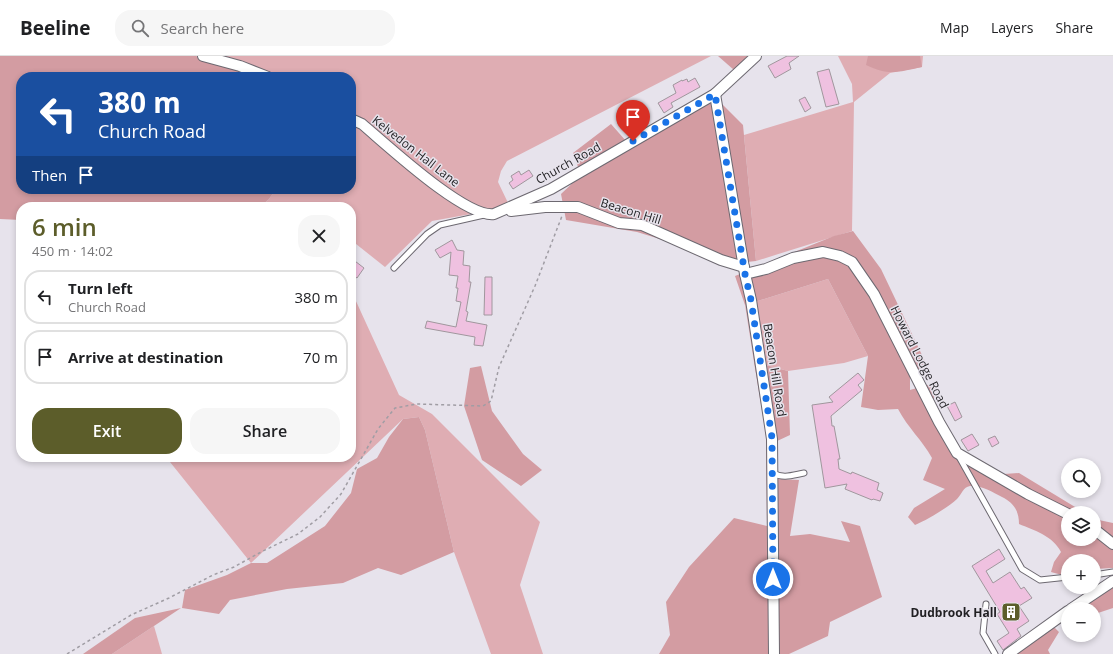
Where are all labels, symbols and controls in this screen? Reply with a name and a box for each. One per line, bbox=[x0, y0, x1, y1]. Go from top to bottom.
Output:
search box bbox=[115, 10, 395, 46]
text: Beeline bbox=[20, 15, 91, 41]
icon: search bbox=[129, 17, 151, 39]
text: Search here bbox=[161, 18, 244, 38]
text: Map bbox=[940, 18, 969, 37]
text: Layers bbox=[991, 18, 1033, 37]
text: Share bbox=[1055, 18, 1093, 37]
text: 380 m bbox=[98, 83, 181, 121]
icon: left bbox=[32, 88, 84, 140]
pin bbox=[616, 100, 650, 141]
icon: arrive bbox=[622, 106, 644, 128]
street label: Kelvedon Hall Lane bbox=[369, 111, 463, 191]
text: Church Road bbox=[98, 119, 206, 143]
street label: Church Road bbox=[532, 138, 604, 188]
icon: arrive bbox=[75, 164, 97, 186]
text: Then bbox=[32, 165, 67, 185]
street label: Beacon Hill bbox=[599, 194, 663, 228]
text: 6 min bbox=[32, 210, 97, 243]
button: close bbox=[298, 215, 340, 257]
text: 450 m · 14:02 bbox=[32, 242, 113, 260]
text: Turn left bbox=[68, 278, 133, 298]
icon: left bbox=[34, 286, 56, 308]
text: 380 m bbox=[294, 287, 338, 307]
text: Church Road bbox=[68, 298, 146, 316]
street label: Howard Lodge Road bbox=[887, 303, 953, 411]
street label: Beacon Hill Road bbox=[759, 322, 791, 418]
icon: arrive bbox=[34, 346, 56, 368]
text: Arrive at destination bbox=[68, 347, 223, 367]
text: 70 m bbox=[303, 347, 338, 367]
button: Exit bbox=[32, 408, 182, 454]
button: Share bbox=[190, 408, 340, 454]
map controls bbox=[1061, 458, 1101, 642]
button: search bbox=[1061, 458, 1101, 498]
button: layers bbox=[1061, 506, 1101, 546]
button: + bbox=[1061, 554, 1101, 594]
position arrow bbox=[752, 558, 794, 600]
building icon: Dudbrook Hall bbox=[1000, 601, 1022, 623]
button: − bbox=[1061, 602, 1101, 642]
place label: Dudbrook Hall bbox=[910, 604, 997, 621]

